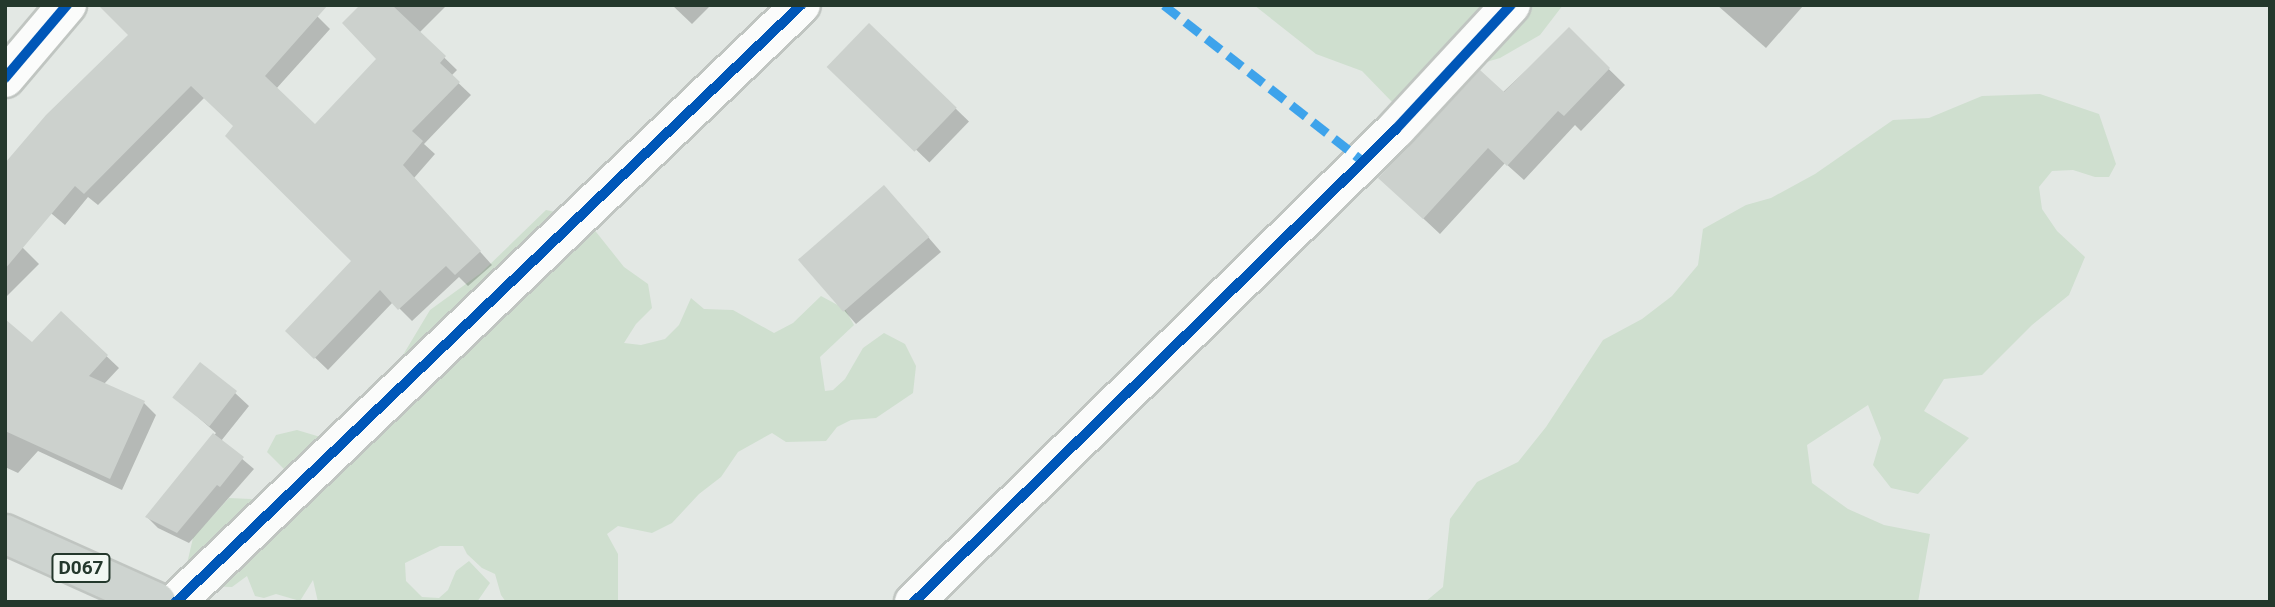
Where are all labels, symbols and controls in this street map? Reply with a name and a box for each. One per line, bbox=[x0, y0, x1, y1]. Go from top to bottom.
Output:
road number: D067 bbox=[51, 552, 111, 583]

